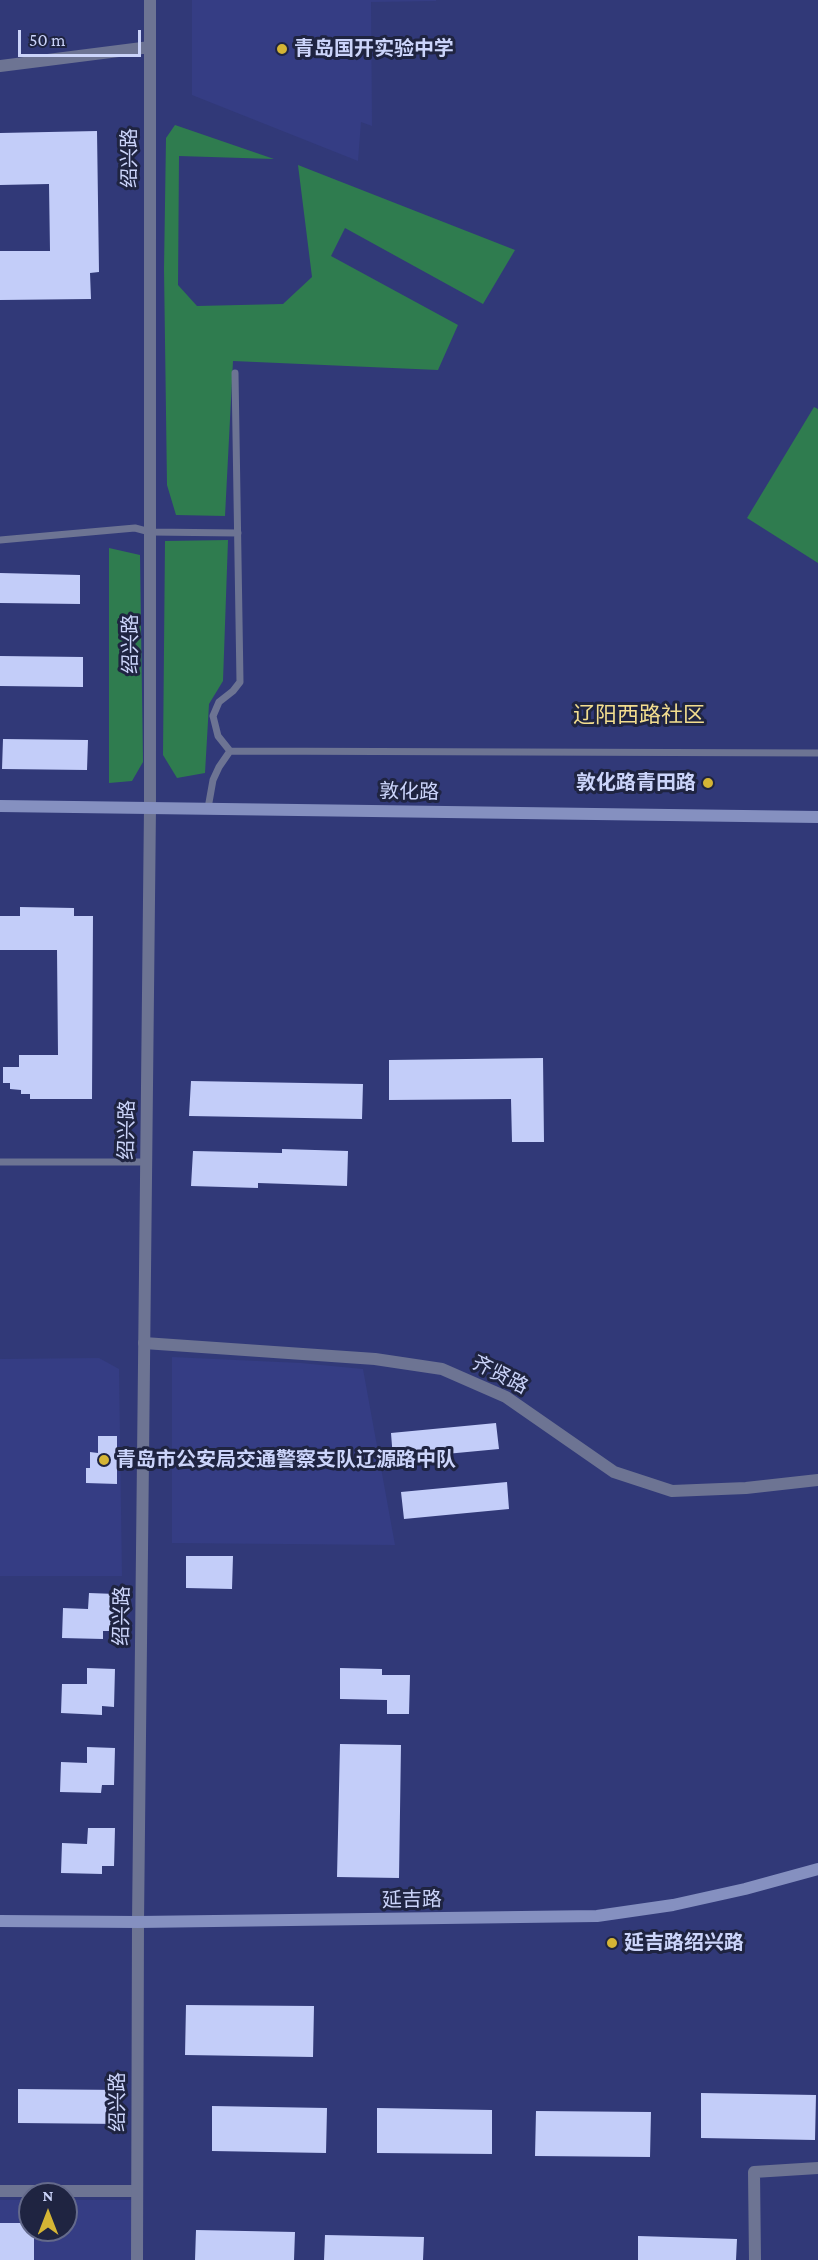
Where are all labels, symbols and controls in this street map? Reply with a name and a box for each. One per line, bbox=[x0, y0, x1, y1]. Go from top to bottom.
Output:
scale bar bbox=[21, 18, 144, 56]
text: 50 m bbox=[29, 30, 66, 50]
place label: 青岛国开实验中学 bbox=[294, 37, 454, 61]
marker: 青岛国开实验中学 bbox=[275, 42, 289, 56]
street label: 绍兴路 bbox=[118, 128, 142, 188]
street label: 绍兴路 bbox=[119, 614, 143, 674]
district label: 辽阳西路社区 bbox=[573, 702, 705, 728]
place label: 敦化路青田路 bbox=[576, 771, 696, 795]
marker: 敦化路青田路 bbox=[701, 776, 715, 790]
street label: 敦化路 bbox=[379, 779, 439, 805]
street label: 绍兴路 bbox=[114, 1100, 140, 1160]
street label: 齐贤路 bbox=[468, 1351, 532, 1399]
place label: 青岛市公安局交通警察支队辽源路中队 bbox=[116, 1448, 456, 1472]
marker: 青岛市公安局交通警察支队辽源路中队 bbox=[97, 1453, 111, 1467]
street label: 绍兴路 bbox=[109, 1586, 135, 1646]
street label: 延吉路 bbox=[382, 1887, 442, 1913]
place label: 延吉路绍兴路 bbox=[624, 1931, 744, 1955]
marker: 延吉路绍兴路 bbox=[605, 1936, 619, 1950]
street label: 绍兴路 bbox=[106, 2072, 130, 2132]
north arrow bbox=[18, 2182, 78, 2242]
text: N bbox=[43, 2187, 53, 2204]

